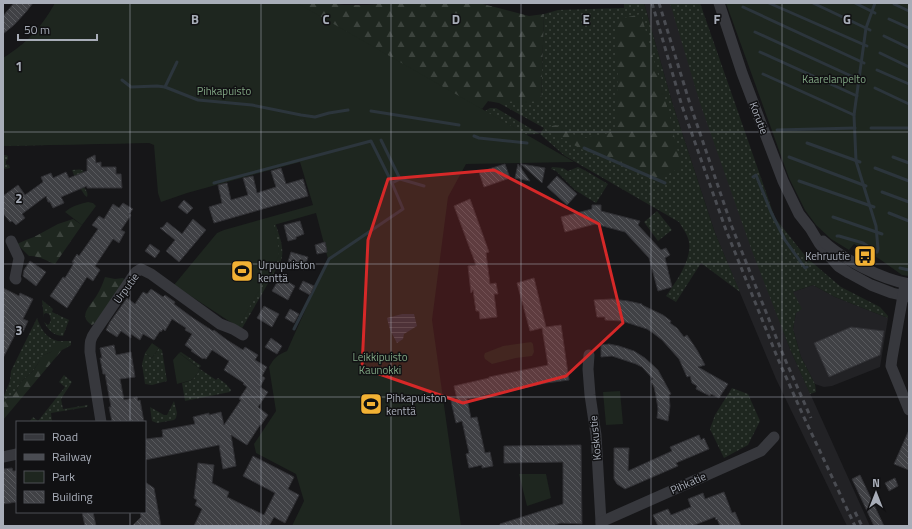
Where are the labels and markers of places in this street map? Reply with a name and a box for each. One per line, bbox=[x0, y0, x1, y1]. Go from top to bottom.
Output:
bus stop icon: Kehruutie bbox=[852, 243, 878, 269]
place label: Kehruutie bbox=[805, 248, 850, 264]
place label: Urpupuiston kenttä bbox=[258, 257, 315, 286]
sports icon: Urpupuiston kenttä bbox=[229, 258, 255, 284]
place label: Pihkapuiston kenttä bbox=[386, 390, 446, 419]
sports icon: Pihkapuiston kenttä bbox=[358, 391, 384, 417]

